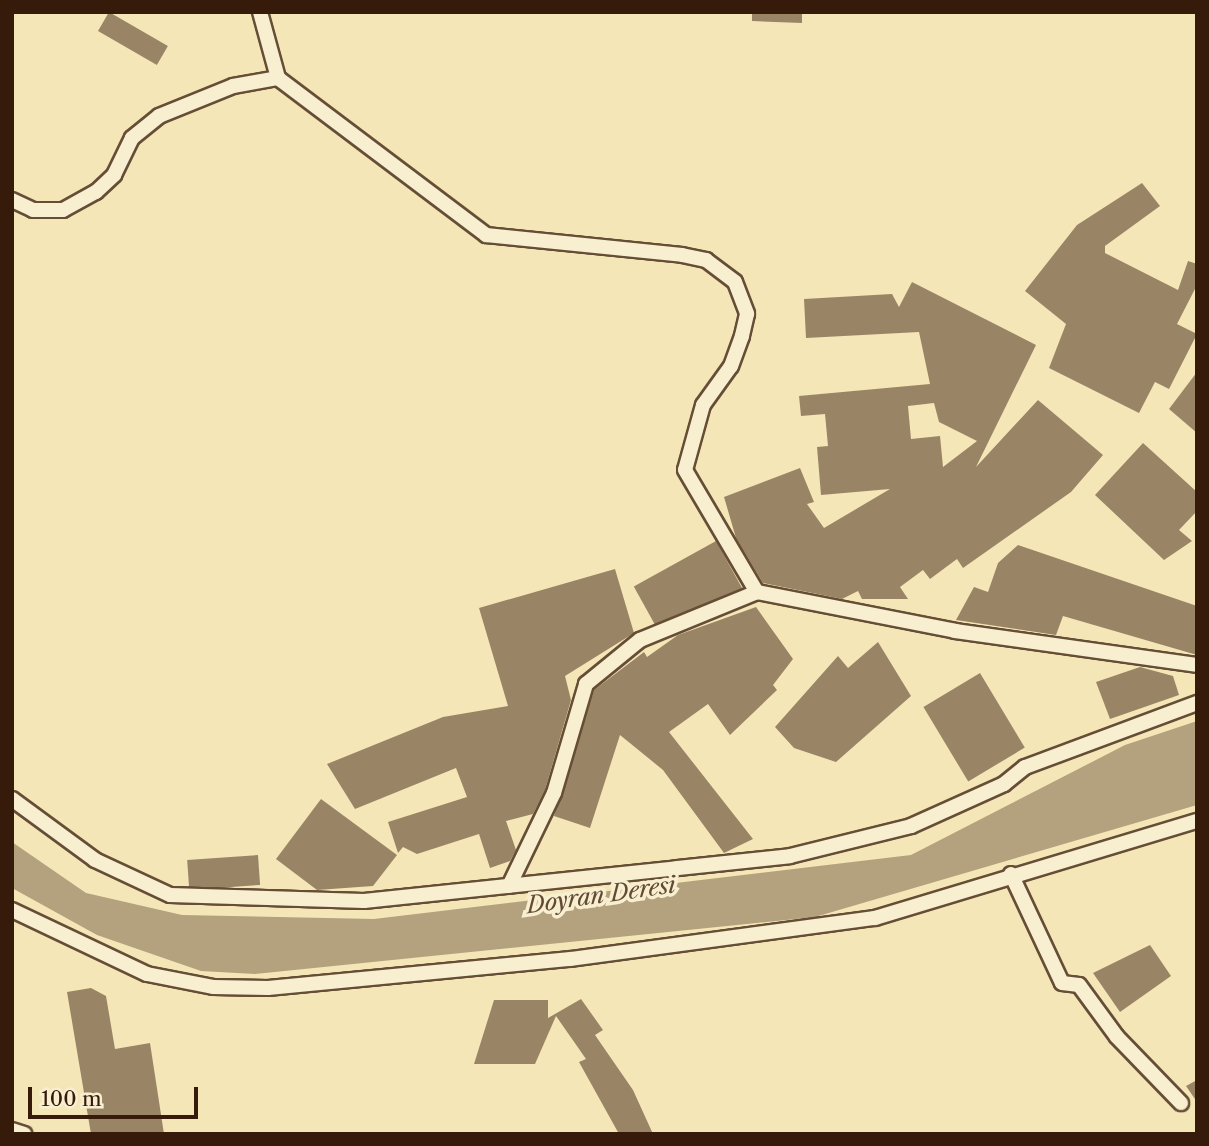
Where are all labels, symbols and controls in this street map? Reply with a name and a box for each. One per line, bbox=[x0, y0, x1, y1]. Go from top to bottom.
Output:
water label: Doyran Deresi bbox=[525, 871, 677, 919]
scale bar bbox=[32, 1072, 201, 1116]
text: 100 m bbox=[41, 1086, 102, 1111]

